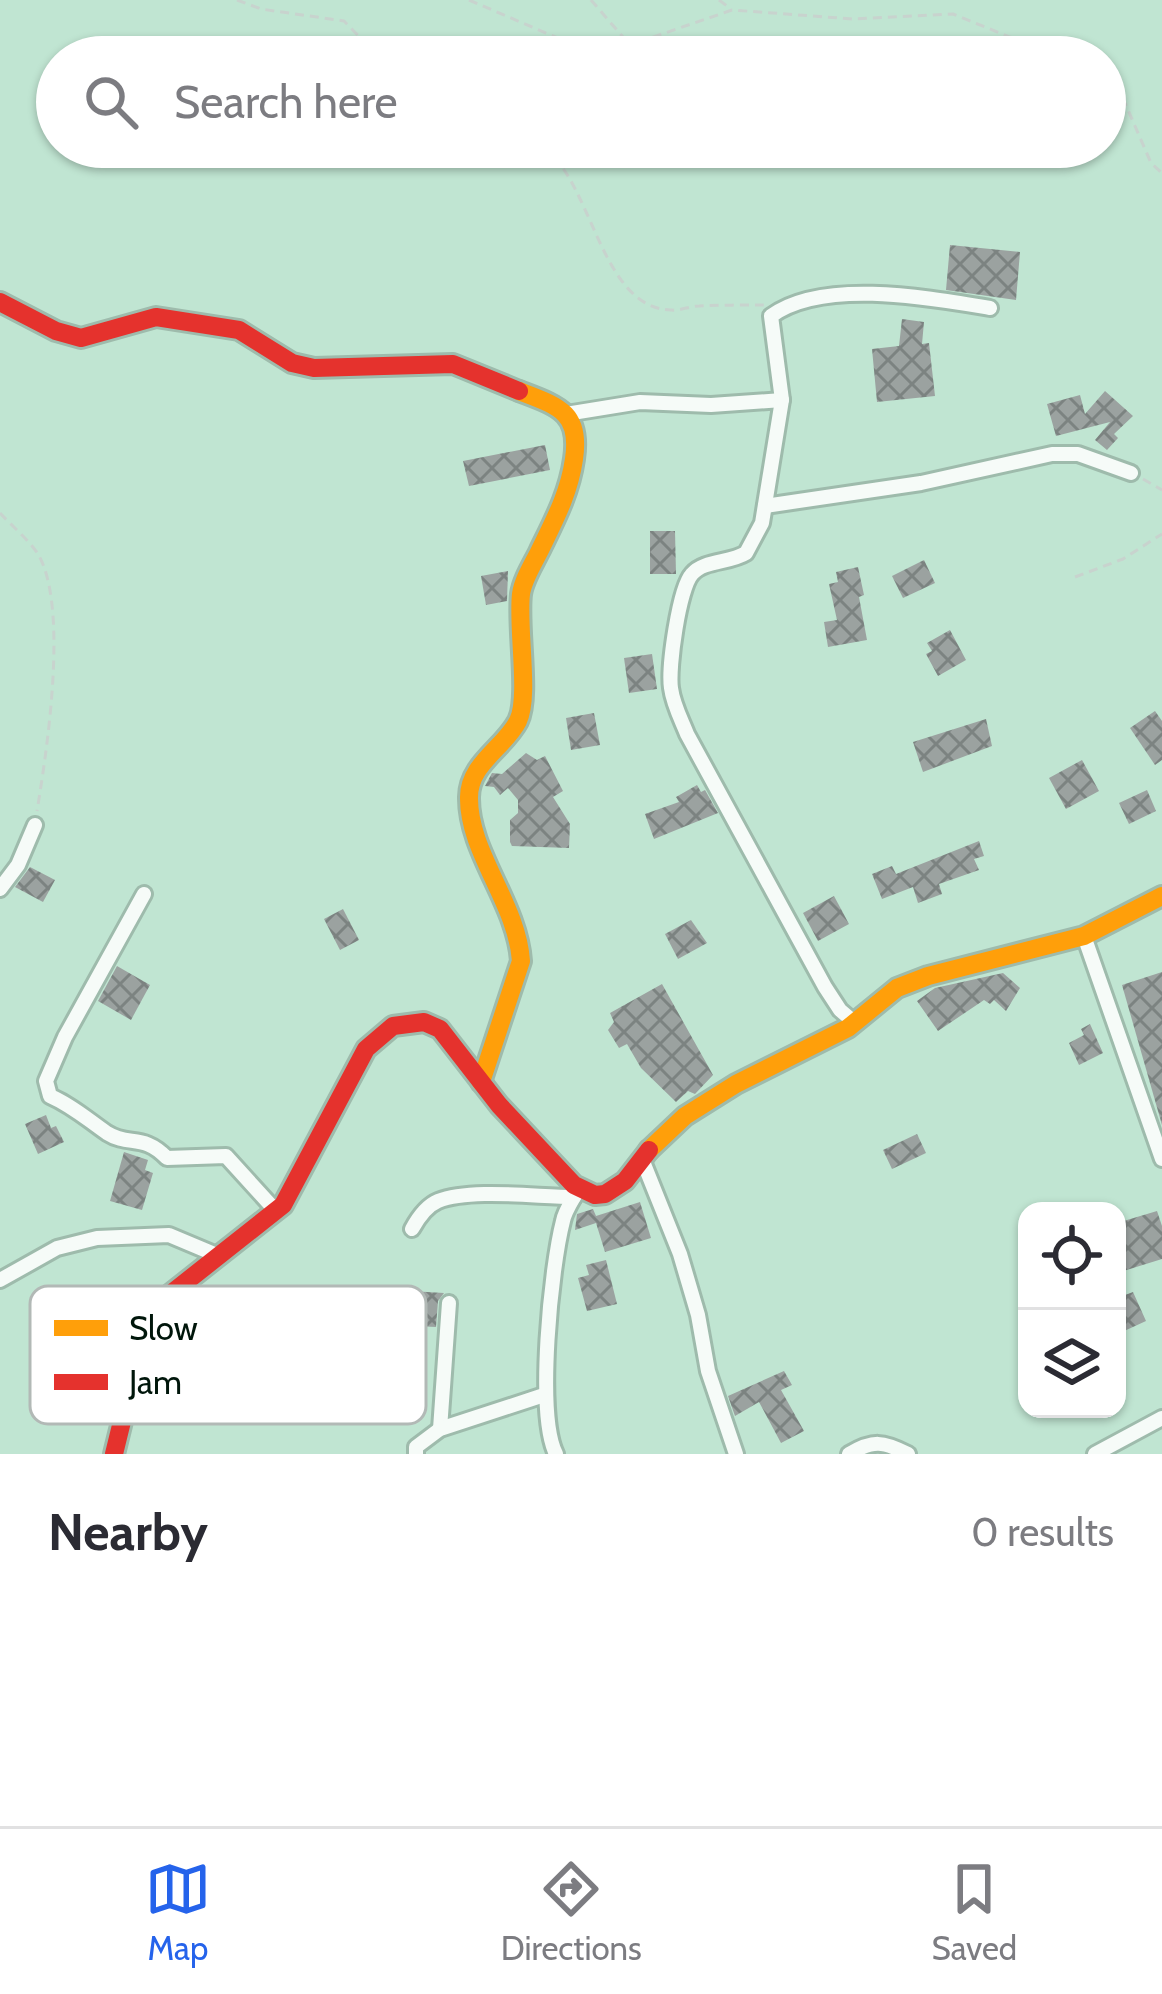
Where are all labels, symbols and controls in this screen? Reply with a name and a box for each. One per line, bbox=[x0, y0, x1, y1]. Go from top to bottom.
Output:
search box bbox=[36, 36, 1126, 168]
icon: search bbox=[78, 69, 144, 135]
text: Search here bbox=[174, 75, 398, 129]
map controls bbox=[1018, 1202, 1126, 1418]
button: locate bbox=[1018, 1202, 1126, 1310]
legend bbox=[30, 1286, 426, 1424]
text: Slow bbox=[129, 1308, 198, 1348]
button: layers bbox=[1018, 1310, 1126, 1418]
text: Jam bbox=[128, 1362, 182, 1402]
text: Nearby bbox=[48, 1501, 208, 1563]
text: 0 results bbox=[971, 1508, 1114, 1556]
tab: Map bbox=[145, 1856, 211, 1968]
tab: Directions bbox=[501, 1856, 642, 1968]
tab: Saved bbox=[931, 1856, 1017, 1968]

